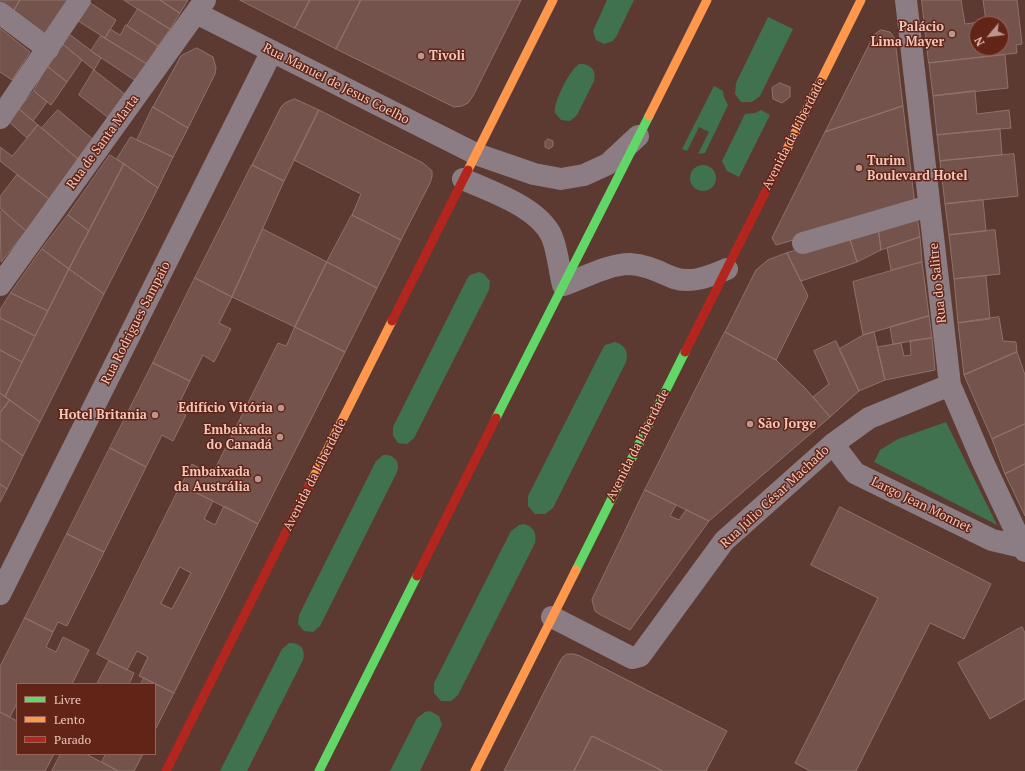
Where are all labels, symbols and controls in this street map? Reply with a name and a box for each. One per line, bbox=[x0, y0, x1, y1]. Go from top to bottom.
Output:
north arrow bbox=[969, 16, 1009, 56]
place label: Palácio Lima Mayer bbox=[871, 19, 944, 50]
marker: Palácio Lima Mayer bbox=[947, 29, 957, 39]
text: N bbox=[971, 34, 988, 48]
street label: Rua Manuel de Jesus Coelho bbox=[260, 40, 412, 128]
place label: Tivoli bbox=[429, 48, 465, 64]
marker: Tivoli bbox=[416, 51, 426, 61]
street label: Avenida da Liberdade bbox=[759, 75, 829, 193]
street label: Rua de Santa Marta bbox=[64, 92, 142, 192]
place label: Turim Boulevard Hotel bbox=[867, 153, 968, 184]
marker: Turim Boulevard Hotel bbox=[854, 163, 864, 173]
street label: Rua do Salitre bbox=[926, 242, 950, 324]
street label: Rua Rodrigues Sampaio bbox=[98, 259, 174, 387]
street label: Avenida da Liberdade bbox=[603, 386, 673, 504]
place label: Edifício Vitória bbox=[178, 400, 273, 416]
marker: Edifício Vitória bbox=[276, 403, 286, 413]
place label: Hotel Britania bbox=[59, 407, 147, 423]
marker: Hotel Britania bbox=[150, 410, 160, 420]
street label: Avenida da Liberdade bbox=[280, 416, 350, 534]
place label: São Jorge bbox=[758, 416, 816, 432]
marker: São Jorge bbox=[745, 419, 755, 429]
place label: Embaixada do Canadá bbox=[203, 422, 272, 453]
marker: Embaixada do Canadá bbox=[275, 432, 285, 442]
street label: Rua Júlio César Machado bbox=[717, 443, 833, 551]
place label: Embaixada da Austrália bbox=[174, 464, 250, 495]
marker: Embaixada da Austrália bbox=[253, 474, 263, 484]
street label: Largo Jean Monnet bbox=[868, 474, 974, 536]
legend bbox=[16, 683, 156, 755]
text: Livre bbox=[54, 692, 81, 707]
text: Lento bbox=[54, 712, 85, 727]
text: Parado bbox=[54, 732, 91, 747]

